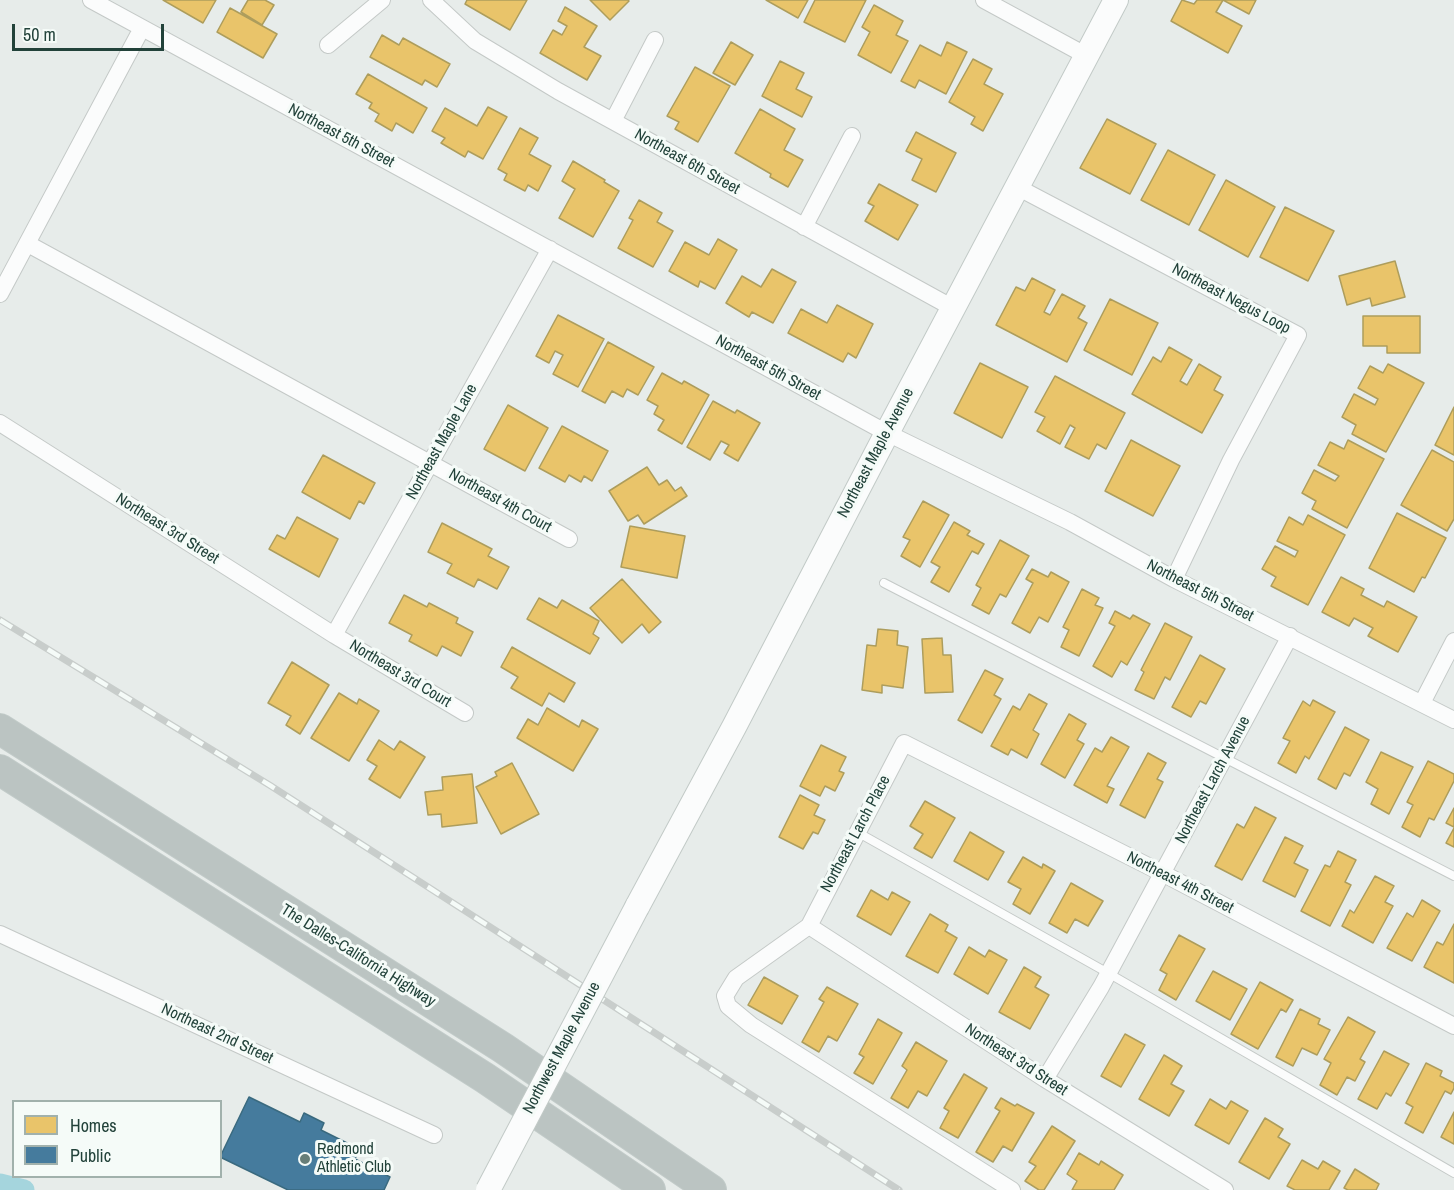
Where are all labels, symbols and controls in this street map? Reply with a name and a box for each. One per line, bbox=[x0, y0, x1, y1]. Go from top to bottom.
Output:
scale bar bbox=[15, 12, 166, 50]
text: 50 m bbox=[23, 22, 56, 47]
street label: Northeast 5th Street bbox=[285, 100, 397, 172]
street label: Northeast 6th Street bbox=[631, 125, 743, 199]
street label: Northeast Negus Loop bbox=[1169, 260, 1293, 338]
street label: Northeast 5th Street bbox=[712, 331, 824, 405]
street label: Northeast Maple Lane bbox=[402, 381, 482, 503]
street label: Northeast Maple Avenue bbox=[834, 385, 918, 521]
street label: Northeast 4th Court bbox=[445, 465, 555, 537]
street label: Northeast 3rd Street bbox=[112, 490, 222, 568]
street label: Northeast 5th Street bbox=[1143, 556, 1257, 626]
street label: Northeast 3rd Court bbox=[346, 636, 454, 712]
street label: Northeast Larch Avenue bbox=[1171, 713, 1255, 847]
street label: Northeast Larch Place bbox=[817, 772, 895, 896]
street label: Northeast 4th Street bbox=[1123, 848, 1237, 918]
street label: The Dalles-California Highway bbox=[277, 901, 439, 1011]
street label: Northwest Maple Avenue bbox=[519, 979, 605, 1117]
street label: Northeast 2nd Street bbox=[158, 1000, 276, 1068]
street label: Northeast 3rd Street bbox=[961, 1020, 1071, 1100]
legend bbox=[12, 1100, 222, 1178]
text: Homes bbox=[70, 1113, 117, 1138]
place label: Redmond Athletic Club bbox=[317, 1140, 391, 1178]
text: Public bbox=[70, 1143, 111, 1168]
marker: Redmond Athletic Club bbox=[298, 1152, 312, 1166]

